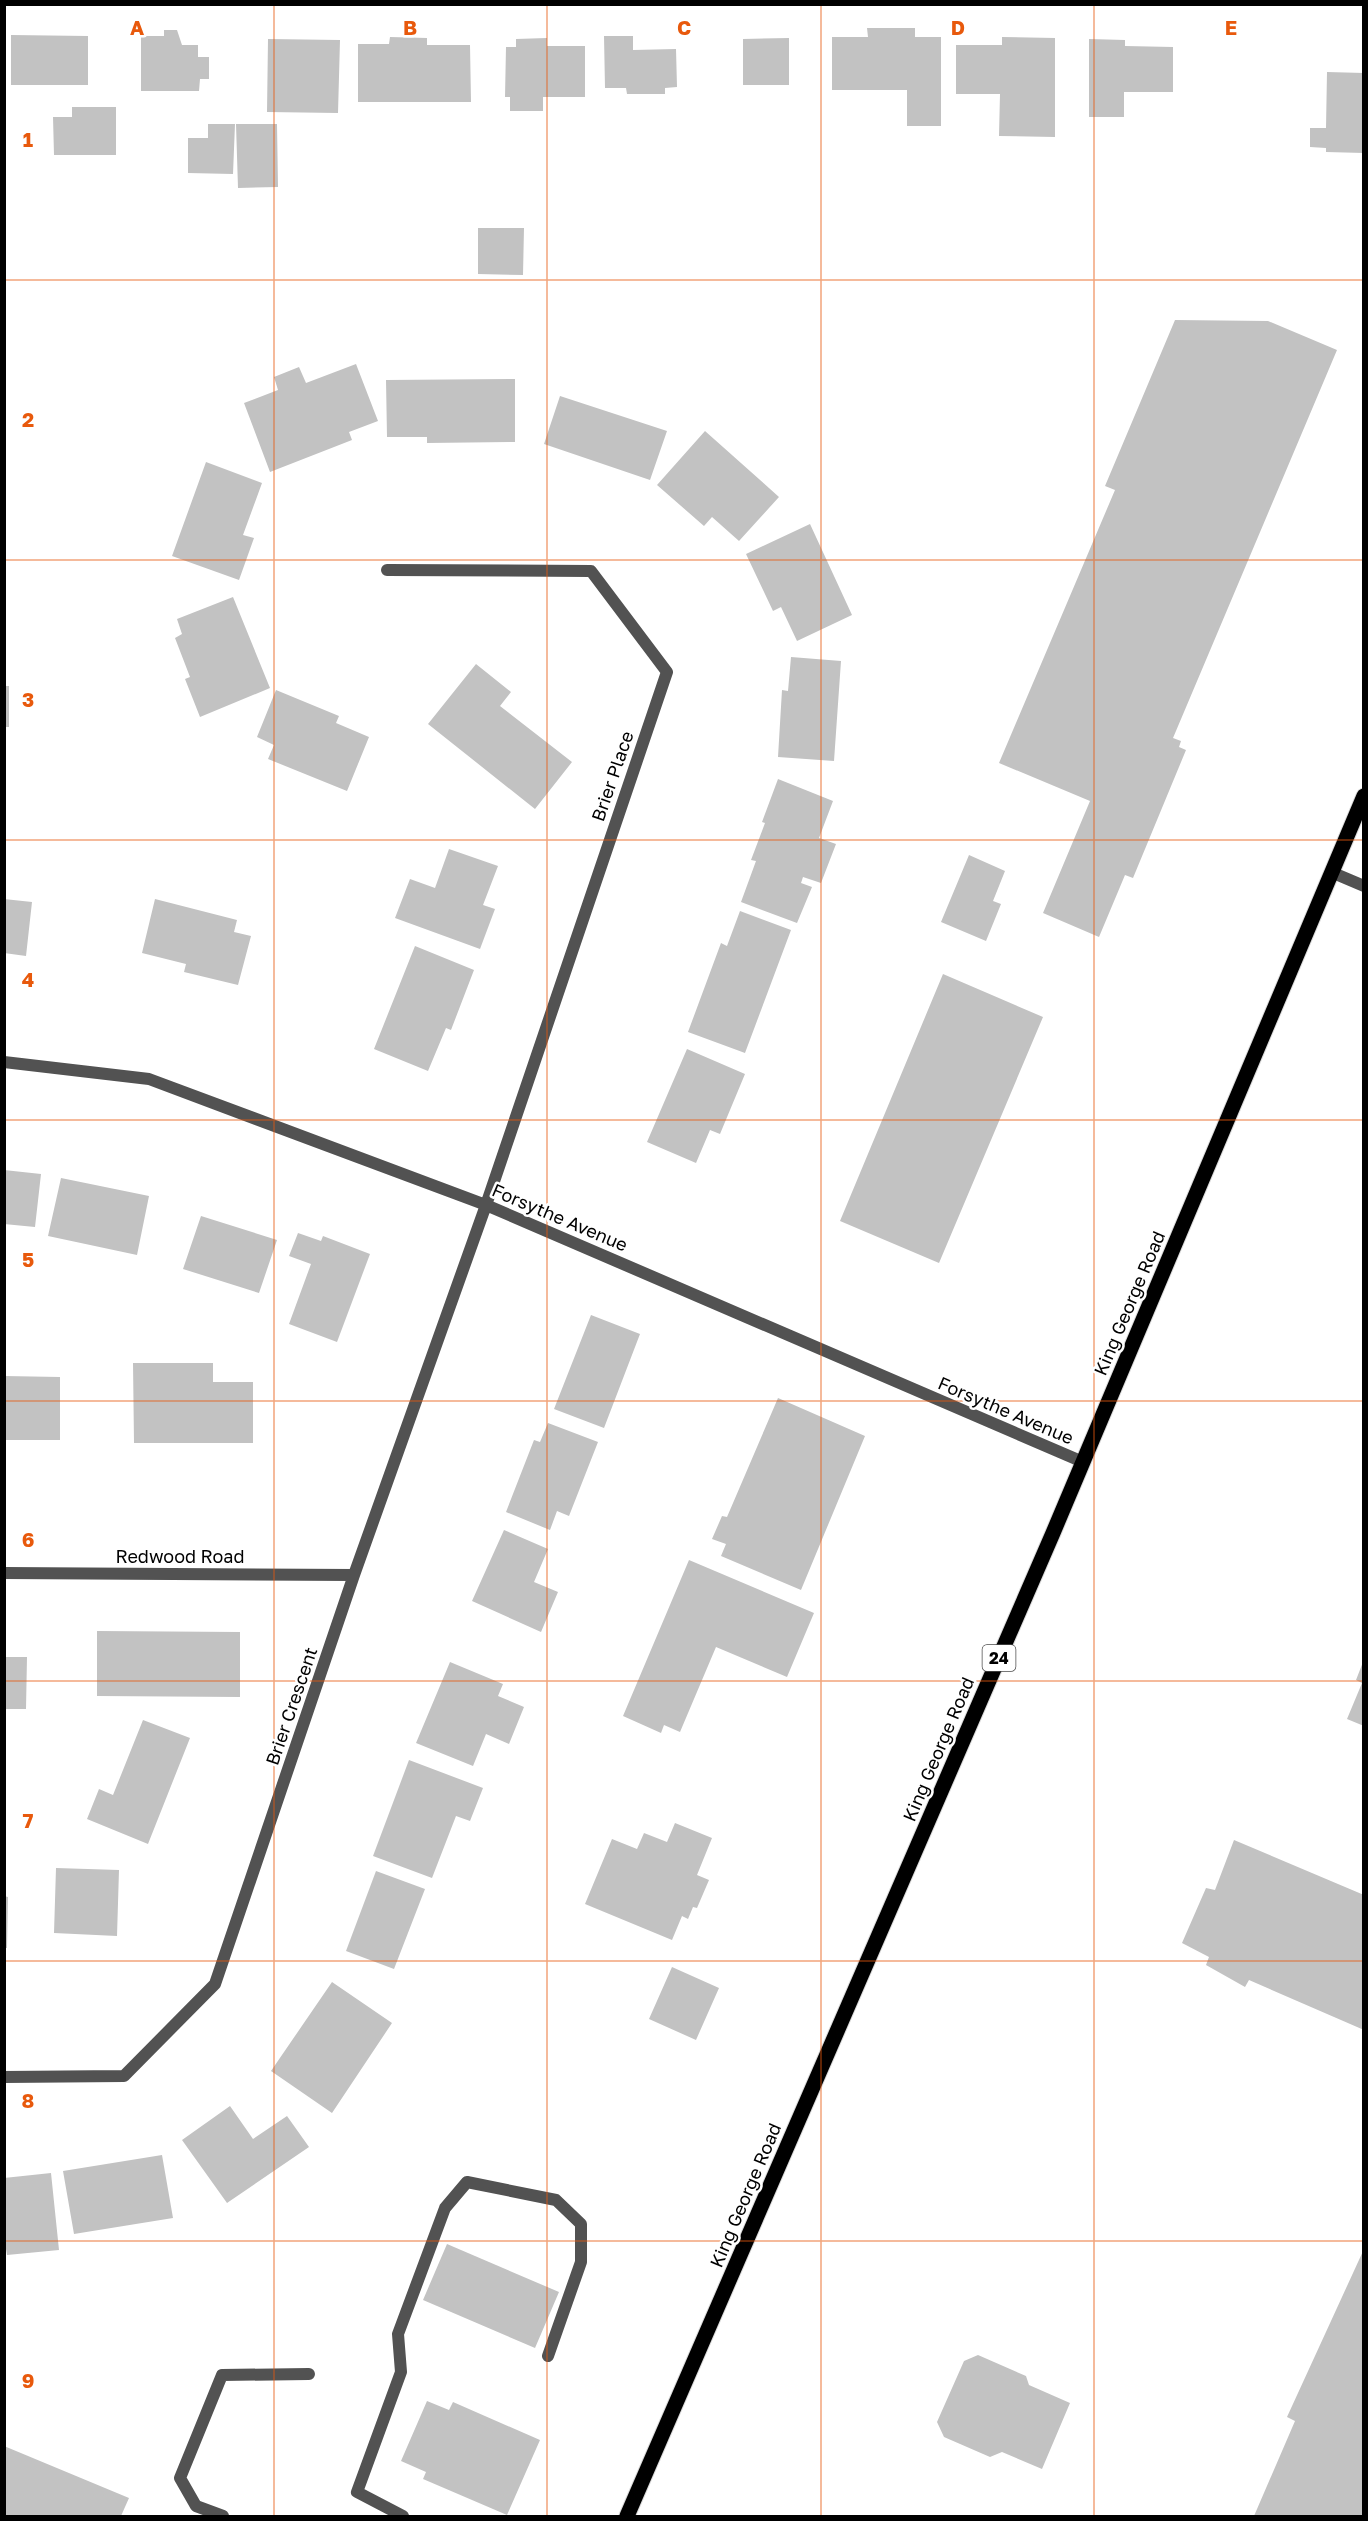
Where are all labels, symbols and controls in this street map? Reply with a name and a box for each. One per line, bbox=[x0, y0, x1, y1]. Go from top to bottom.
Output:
text: A bbox=[130, 15, 144, 39]
text: B bbox=[403, 15, 417, 39]
text: C bbox=[677, 15, 691, 39]
text: D bbox=[951, 15, 965, 39]
text: E bbox=[1225, 15, 1237, 39]
text: 1 bbox=[23, 127, 33, 151]
text: 2 bbox=[22, 407, 34, 431]
text: 3 bbox=[22, 687, 34, 711]
street label: Brier Place bbox=[586, 728, 638, 824]
text: 4 bbox=[22, 967, 34, 991]
street label: Forsythe Avenue bbox=[489, 1178, 631, 1256]
street label: King George Road bbox=[1089, 1227, 1169, 1379]
text: 5 bbox=[22, 1247, 34, 1271]
street label: Forsythe Avenue bbox=[935, 1371, 1077, 1449]
text: 6 bbox=[22, 1527, 34, 1551]
street label: Redwood Road bbox=[115, 1545, 245, 1567]
street label: Brier Crescent bbox=[261, 1644, 321, 1768]
road number: 24 bbox=[982, 1645, 1016, 1671]
street label: King George Road bbox=[898, 1673, 978, 1825]
text: 7 bbox=[23, 1808, 34, 1832]
text: 8 bbox=[22, 2088, 34, 2112]
street label: King George Road bbox=[705, 2119, 785, 2271]
text: 9 bbox=[22, 2368, 34, 2392]

